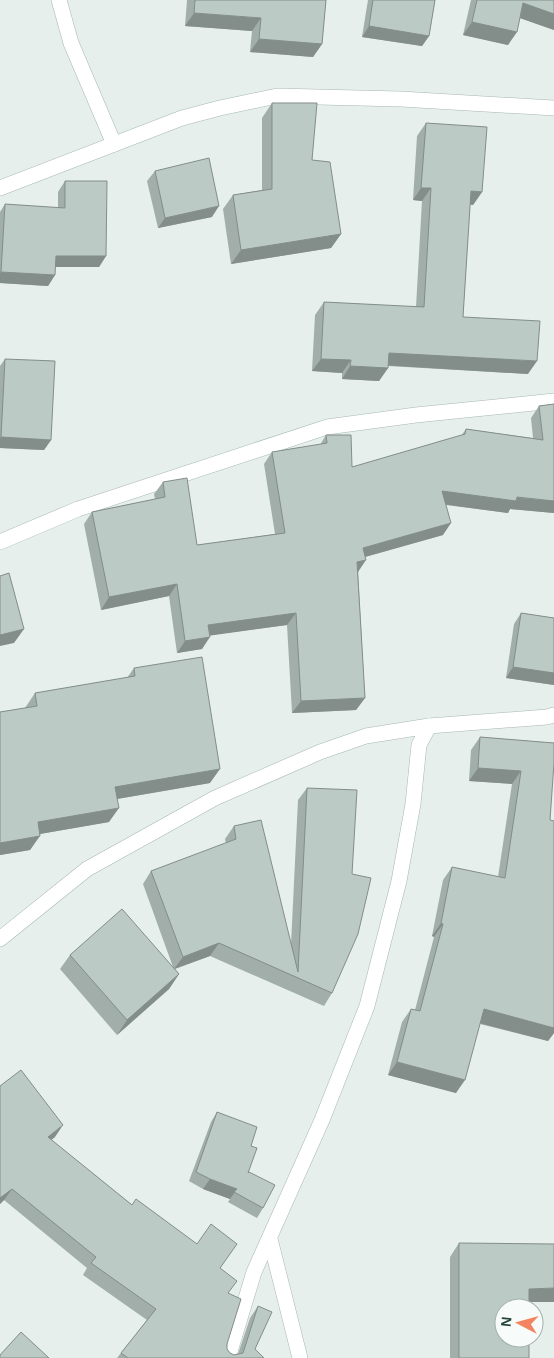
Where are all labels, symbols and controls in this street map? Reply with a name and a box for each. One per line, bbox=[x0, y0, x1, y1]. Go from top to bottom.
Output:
north arrow bbox=[494, 1298, 544, 1348]
text: N bbox=[498, 1316, 515, 1328]

